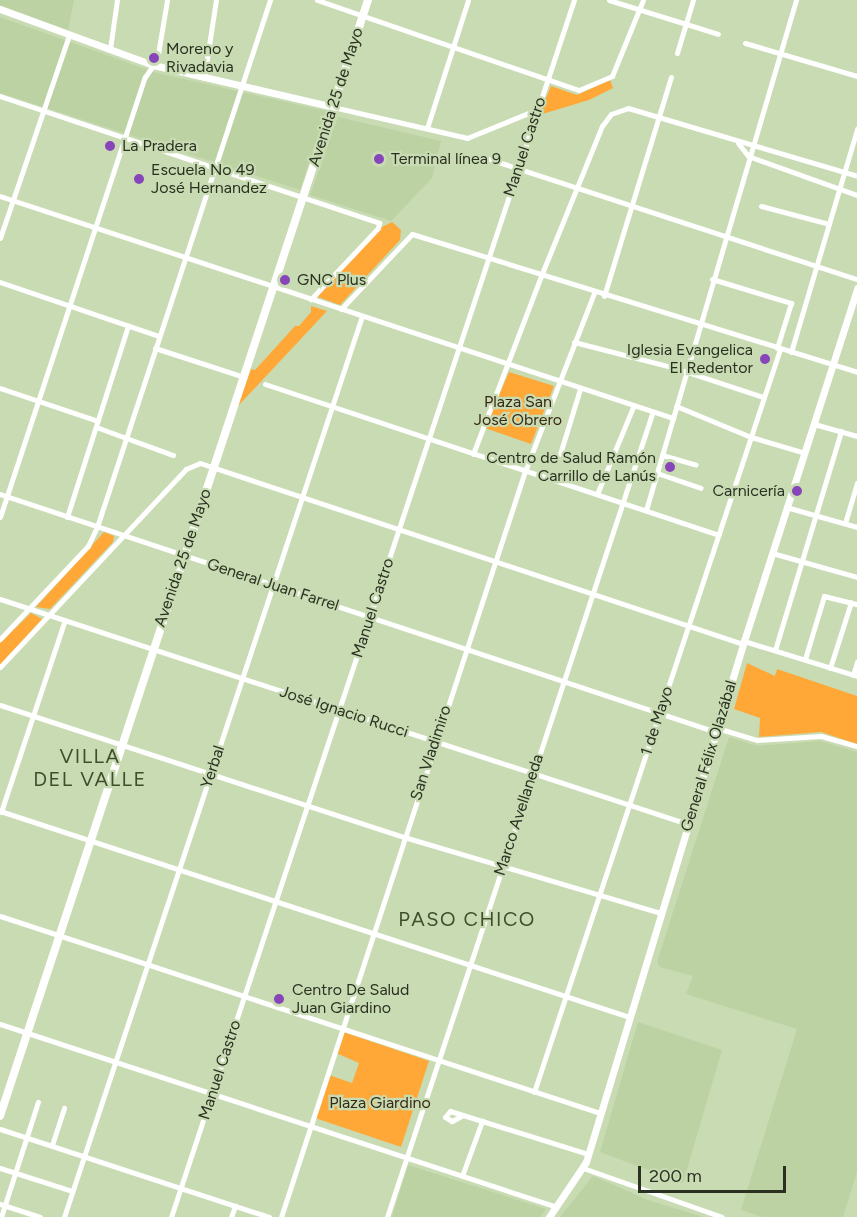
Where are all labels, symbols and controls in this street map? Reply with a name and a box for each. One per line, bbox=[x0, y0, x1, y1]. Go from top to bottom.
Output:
street label: Avenida 25 de Mayo bbox=[304, 25, 368, 169]
place label: Moreno y Rivadavia bbox=[166, 39, 234, 77]
marker: Moreno y Rivadavia bbox=[147, 51, 161, 65]
street label: Manuel Castro bbox=[500, 95, 550, 199]
place label: La Pradera bbox=[122, 136, 197, 156]
marker: La Pradera bbox=[103, 139, 117, 153]
place label: Terminal línea 9 bbox=[391, 149, 501, 169]
marker: Terminal línea 9 bbox=[372, 152, 386, 166]
place label: Escuela No 49 José Hernandez bbox=[151, 160, 267, 198]
marker: Escuela No 49 José Hernandez bbox=[132, 172, 146, 186]
place label: GNC Plus bbox=[297, 270, 366, 290]
marker: GNC Plus bbox=[278, 273, 292, 287]
place label: Iglesia Evangelica El Redentor bbox=[627, 340, 753, 378]
marker: Iglesia Evangelica El Redentor bbox=[758, 352, 772, 366]
park label: Plaza San José Obrero bbox=[474, 392, 562, 430]
place label: Centro de Salud Ramón Carrillo de Lanús bbox=[486, 448, 656, 486]
marker: Centro de Salud Ramón Carrillo de Lanús bbox=[661, 458, 679, 476]
place label: Carnicería bbox=[713, 481, 785, 501]
marker: Carnicería bbox=[790, 484, 804, 498]
street label: Avenida 25 de Mayo bbox=[150, 486, 216, 630]
street label: General Juan Farrel bbox=[205, 555, 341, 615]
street label: Manuel Castro bbox=[348, 556, 398, 660]
street label: General Félix Olazábal bbox=[677, 678, 741, 834]
street label: José Ignacio Rucci bbox=[277, 682, 411, 742]
street label: 1 de Mayo bbox=[637, 684, 677, 758]
street label: San Vladimiro bbox=[407, 703, 455, 803]
street label: Yerbal bbox=[197, 743, 229, 791]
district label: VILLA DEL VALLE bbox=[33, 745, 147, 792]
street label: Marco Avellaneda bbox=[490, 752, 548, 878]
district label: PASO CHICO bbox=[398, 907, 536, 931]
place label: Centro De Salud Juan Giardino bbox=[292, 980, 409, 1018]
marker: Centro De Salud Juan Giardino bbox=[270, 990, 288, 1008]
street label: Manuel Castro bbox=[195, 1018, 245, 1122]
park label: Plaza Giardino bbox=[329, 1093, 431, 1113]
scale bar bbox=[641, 1154, 790, 1192]
text: 200 m bbox=[649, 1165, 702, 1187]

